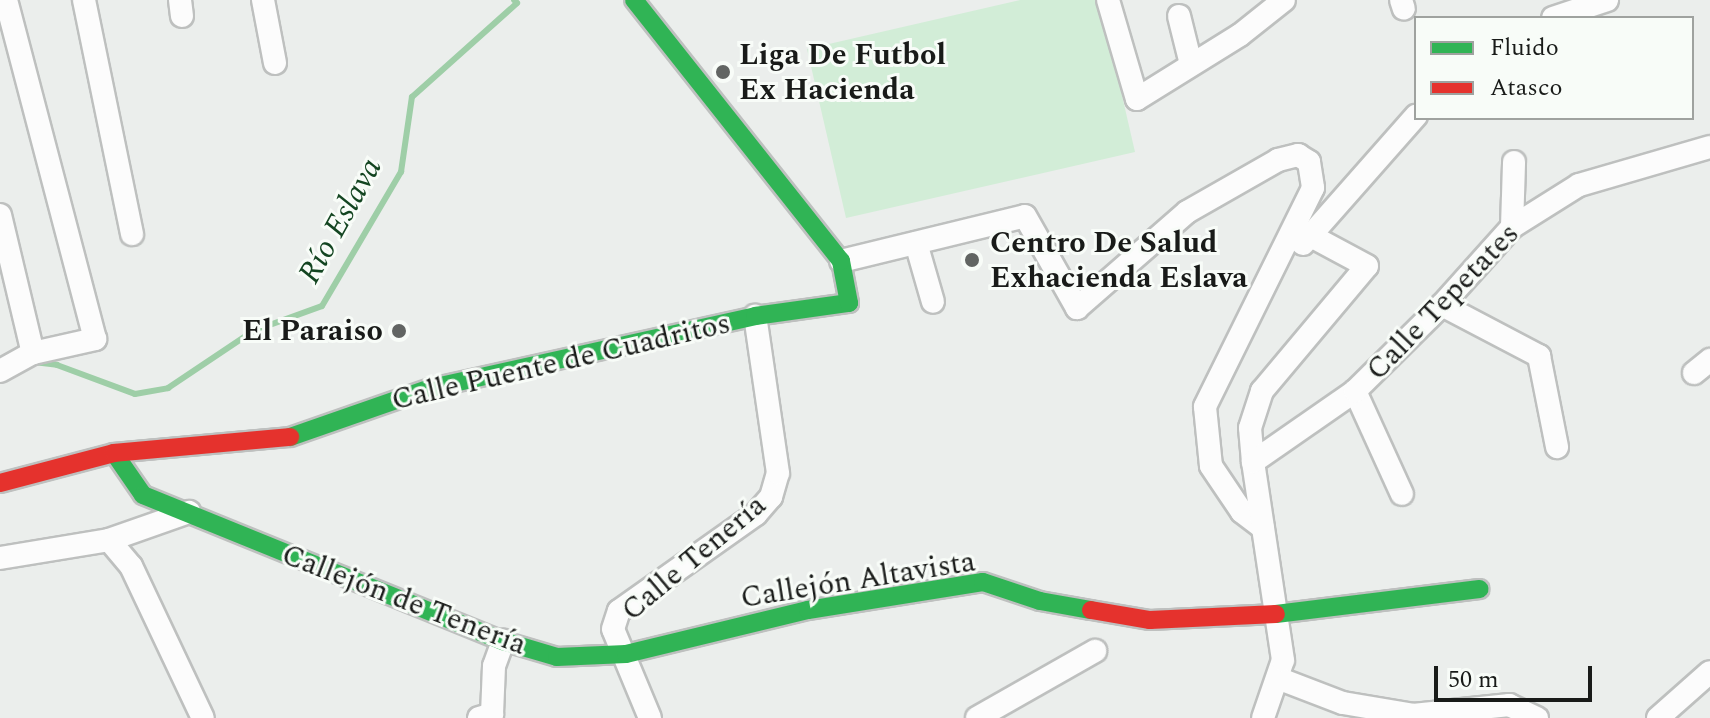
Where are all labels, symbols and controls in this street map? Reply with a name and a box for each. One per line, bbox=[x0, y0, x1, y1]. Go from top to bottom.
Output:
legend bbox=[1414, 16, 1694, 120]
text: Fluido bbox=[1490, 30, 1559, 66]
place label: Liga De Futbol Ex Hacienda bbox=[739, 37, 946, 108]
marker: Liga De Futbol Ex Hacienda bbox=[714, 63, 732, 81]
text: Atasco bbox=[1490, 70, 1562, 106]
water label: Río Eslava bbox=[291, 151, 391, 291]
street label: Calle Tepetates bbox=[1359, 216, 1527, 388]
place label: Centro De Salud Exhacienda Eslava bbox=[990, 225, 1248, 296]
marker: Centro De Salud Exhacienda Eslava bbox=[961, 249, 983, 271]
street label: Calle Puente de Cuadritos bbox=[388, 305, 734, 419]
place label: El Paraiso bbox=[242, 313, 383, 349]
marker: El Paraiso bbox=[390, 322, 408, 340]
street label: Calle Tenería bbox=[615, 487, 773, 629]
street label: Callejón de Tenería bbox=[277, 537, 531, 663]
street label: Callejón Altavista bbox=[738, 544, 978, 616]
scale bar bbox=[1438, 650, 1596, 700]
text: 50 m bbox=[1448, 662, 1499, 698]

